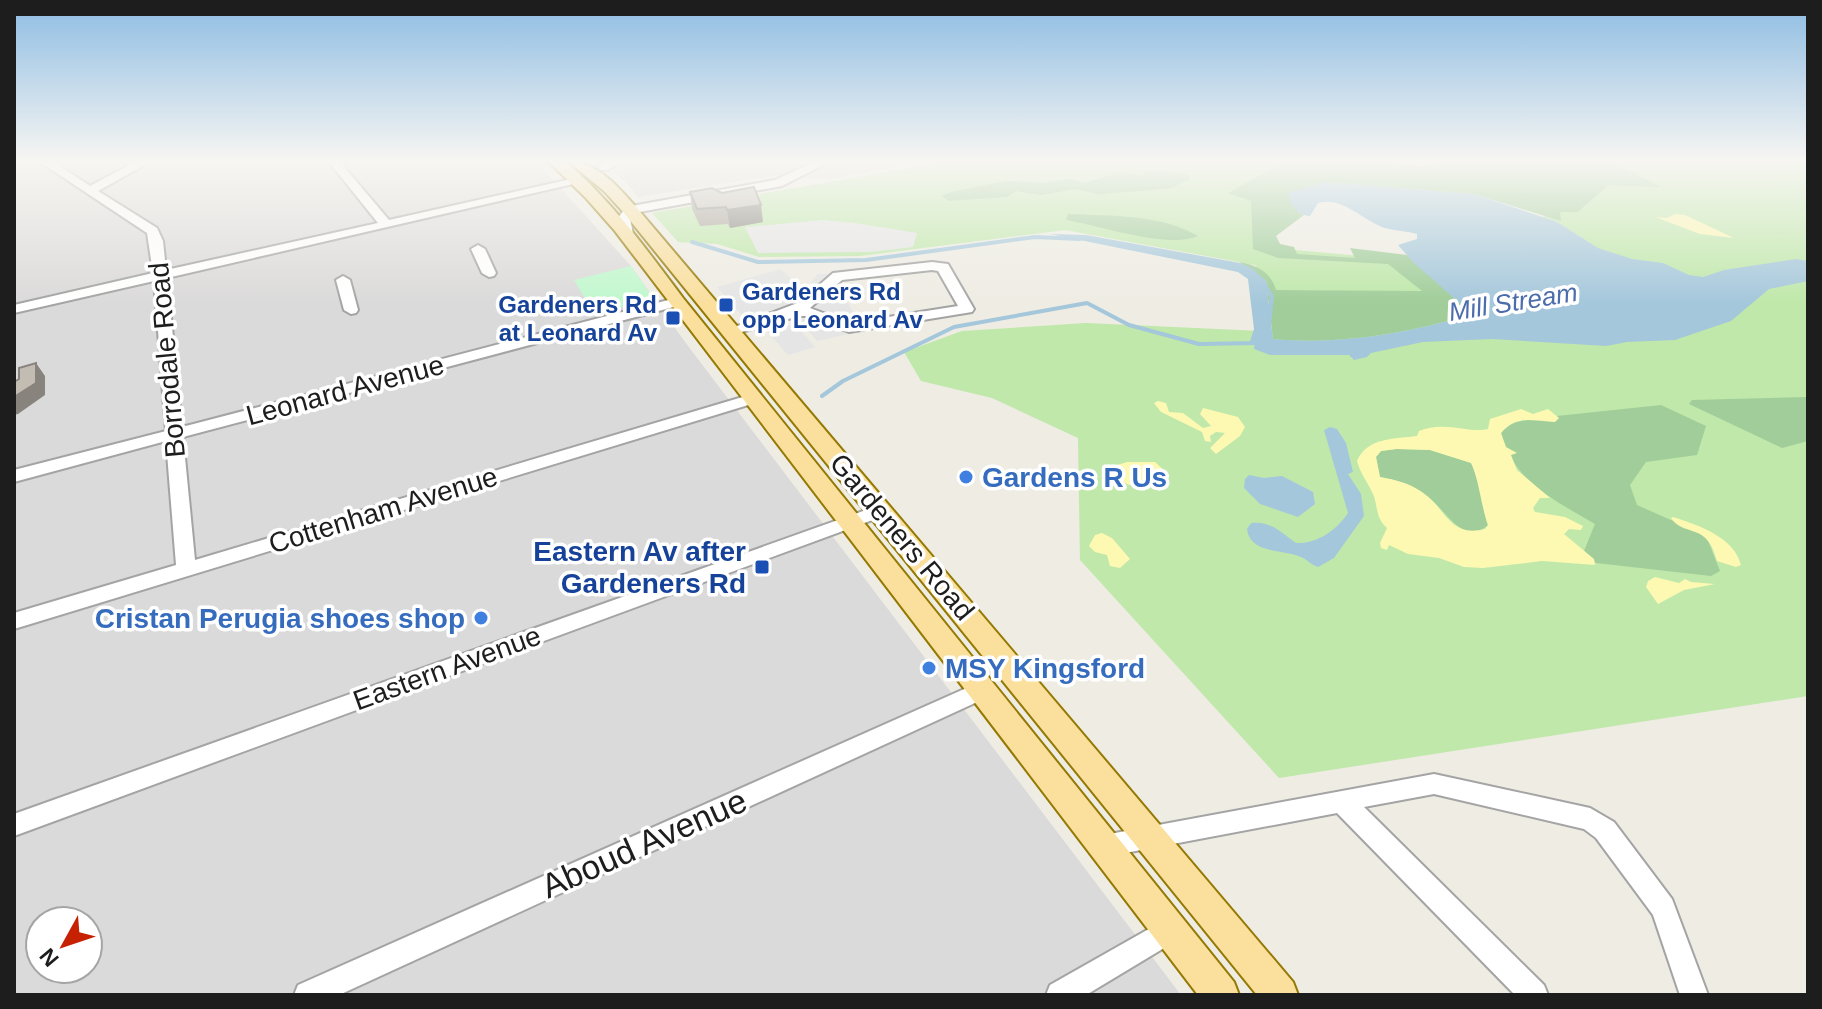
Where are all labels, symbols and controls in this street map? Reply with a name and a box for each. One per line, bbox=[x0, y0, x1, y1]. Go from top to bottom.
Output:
street label: Borrodale Road bbox=[143, 261, 191, 459]
water label: Mill Stream bbox=[1446, 277, 1580, 327]
place label: Gardeners Rd opp Leonard Av bbox=[742, 278, 924, 333]
place label: Gardeners Rd at Leonard Av bbox=[498, 291, 658, 346]
marker: Gardeners Rd opp Leonard Av bbox=[717, 296, 735, 314]
marker: Gardeners Rd at Leonard Av bbox=[664, 309, 682, 327]
street label: Leonard Avenue bbox=[243, 349, 447, 431]
street label: Gardeners Road bbox=[824, 448, 980, 626]
street label: Cottenham Avenue bbox=[265, 460, 501, 560]
place label: Gardens R Us bbox=[982, 462, 1167, 493]
marker: Gardens R Us bbox=[957, 468, 975, 486]
place label: Eastern Av after Gardeners Rd bbox=[533, 536, 746, 599]
marker: Eastern Av after Gardeners Rd bbox=[753, 558, 771, 576]
place label: Cristan Perugia shoes shop bbox=[95, 603, 465, 634]
marker: Cristan Perugia shoes shop bbox=[472, 609, 490, 627]
street label: Eastern Avenue bbox=[349, 620, 545, 716]
place label: MSY Kingsford bbox=[945, 653, 1145, 684]
marker: MSY Kingsford bbox=[920, 659, 938, 677]
street label: Aboud Avenue bbox=[536, 781, 752, 905]
north arrow bbox=[24, 905, 104, 985]
text: N bbox=[34, 943, 64, 972]

